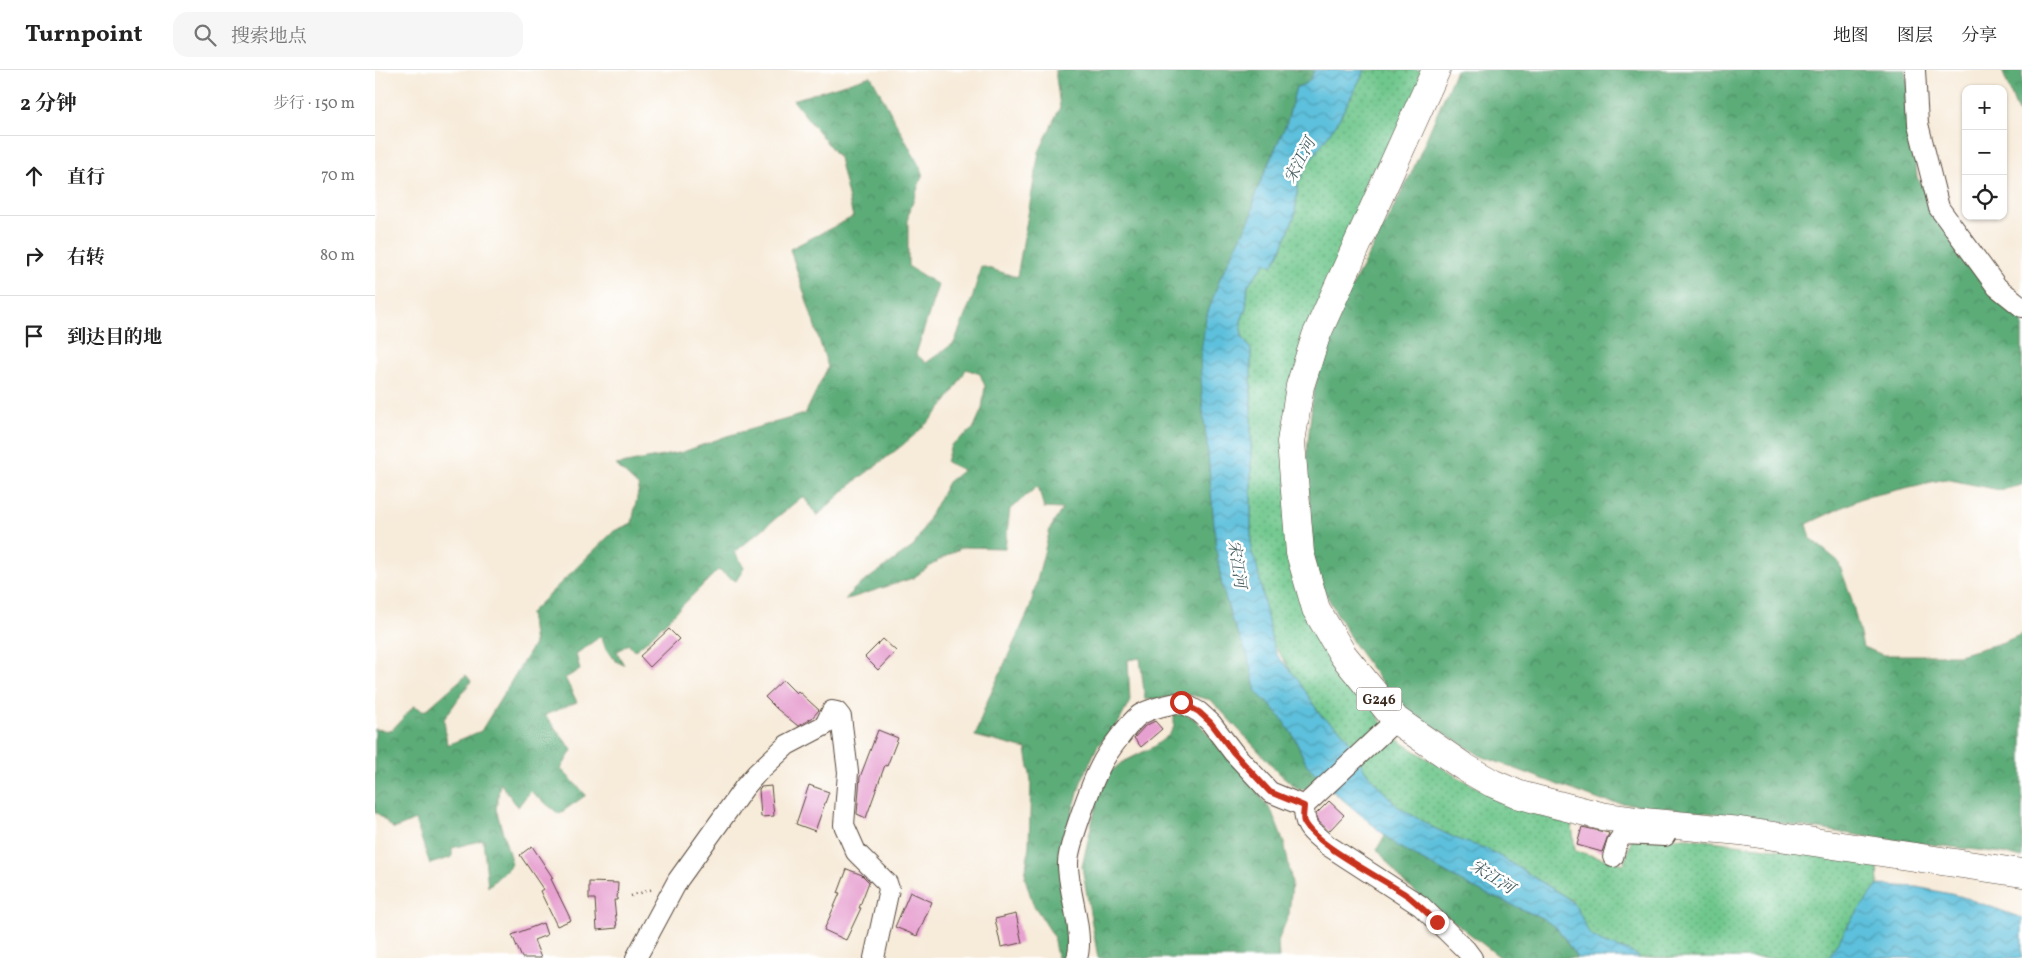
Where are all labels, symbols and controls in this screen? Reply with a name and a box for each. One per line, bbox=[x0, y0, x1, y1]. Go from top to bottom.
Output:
search box bbox=[173, 12, 523, 57]
text: Turnpoint bbox=[25, 18, 143, 52]
icon: search bbox=[191, 21, 219, 49]
text: 搜索地点 bbox=[231, 24, 307, 50]
text: 地图 bbox=[1833, 24, 1869, 49]
text: 图层 bbox=[1897, 24, 1933, 49]
text: 分享 bbox=[1961, 24, 1997, 49]
map controls bbox=[1962, 85, 2007, 220]
button: + bbox=[1962, 85, 2007, 130]
text: 2 分钟 bbox=[20, 90, 77, 119]
text: 步行 · 150 m bbox=[273, 93, 355, 115]
button: − bbox=[1962, 130, 2007, 175]
water label: 宋江河 bbox=[1280, 132, 1323, 187]
icon: ahead bbox=[20, 162, 48, 190]
text: 直行 bbox=[67, 165, 105, 191]
text: 70 m bbox=[321, 165, 355, 187]
button: locate bbox=[1962, 175, 2007, 220]
icon: right bbox=[20, 242, 48, 270]
text: 右转 bbox=[67, 245, 105, 271]
text: 80 m bbox=[320, 245, 355, 267]
icon: arrive bbox=[20, 322, 48, 350]
text: 到达目的地 bbox=[67, 325, 162, 351]
water label: 宋江河 bbox=[1222, 539, 1251, 593]
road number: G246 bbox=[1357, 688, 1401, 710]
route start bbox=[1170, 691, 1193, 714]
water label: 宋江河 bbox=[1466, 855, 1521, 902]
route end bbox=[1426, 911, 1449, 934]

